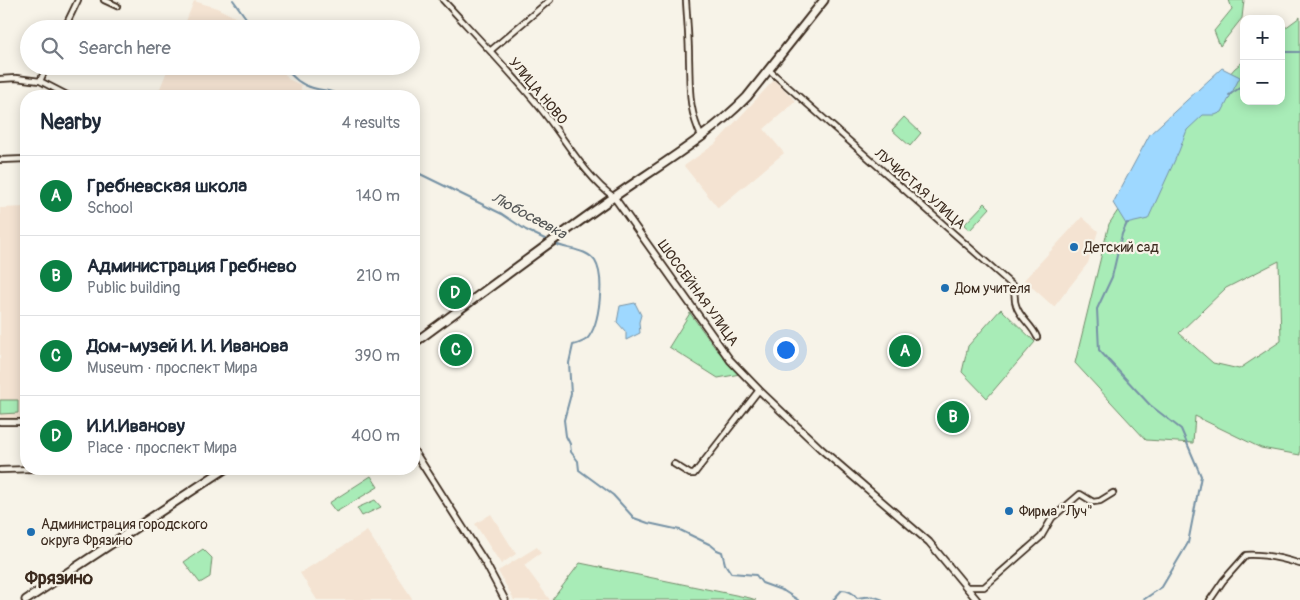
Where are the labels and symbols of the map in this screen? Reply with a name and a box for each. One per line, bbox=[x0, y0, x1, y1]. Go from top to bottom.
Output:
street label: УЛИЦА НОВО bbox=[505, 54, 571, 128]
street label: ЛУЧИСТАЯ УЛИЦА bbox=[870, 144, 969, 233]
water label: Любосеевка bbox=[488, 188, 571, 244]
street label: ШОССЕЙНАЯ УЛИЦА bbox=[654, 237, 742, 349]
place label: Детский сад bbox=[1083, 239, 1159, 256]
marker: Детский сад bbox=[1068, 241, 1080, 253]
pin: D bbox=[439, 274, 471, 312]
place label: Дом учителя bbox=[954, 280, 1030, 297]
marker: Дом учителя bbox=[939, 282, 951, 294]
pin: C bbox=[440, 331, 472, 369]
pin: A bbox=[889, 332, 921, 370]
your location bbox=[773, 337, 799, 363]
pin: B bbox=[937, 398, 969, 436]
place label: Фирма "Луч" bbox=[1019, 503, 1093, 520]
marker: Фирма "Луч" bbox=[1003, 505, 1015, 517]
place label: Администрация городского округа Фрязино bbox=[41, 516, 208, 549]
marker: Администрация городского округа Фрязино bbox=[25, 526, 37, 538]
district label: Фрязино bbox=[24, 566, 94, 590]

